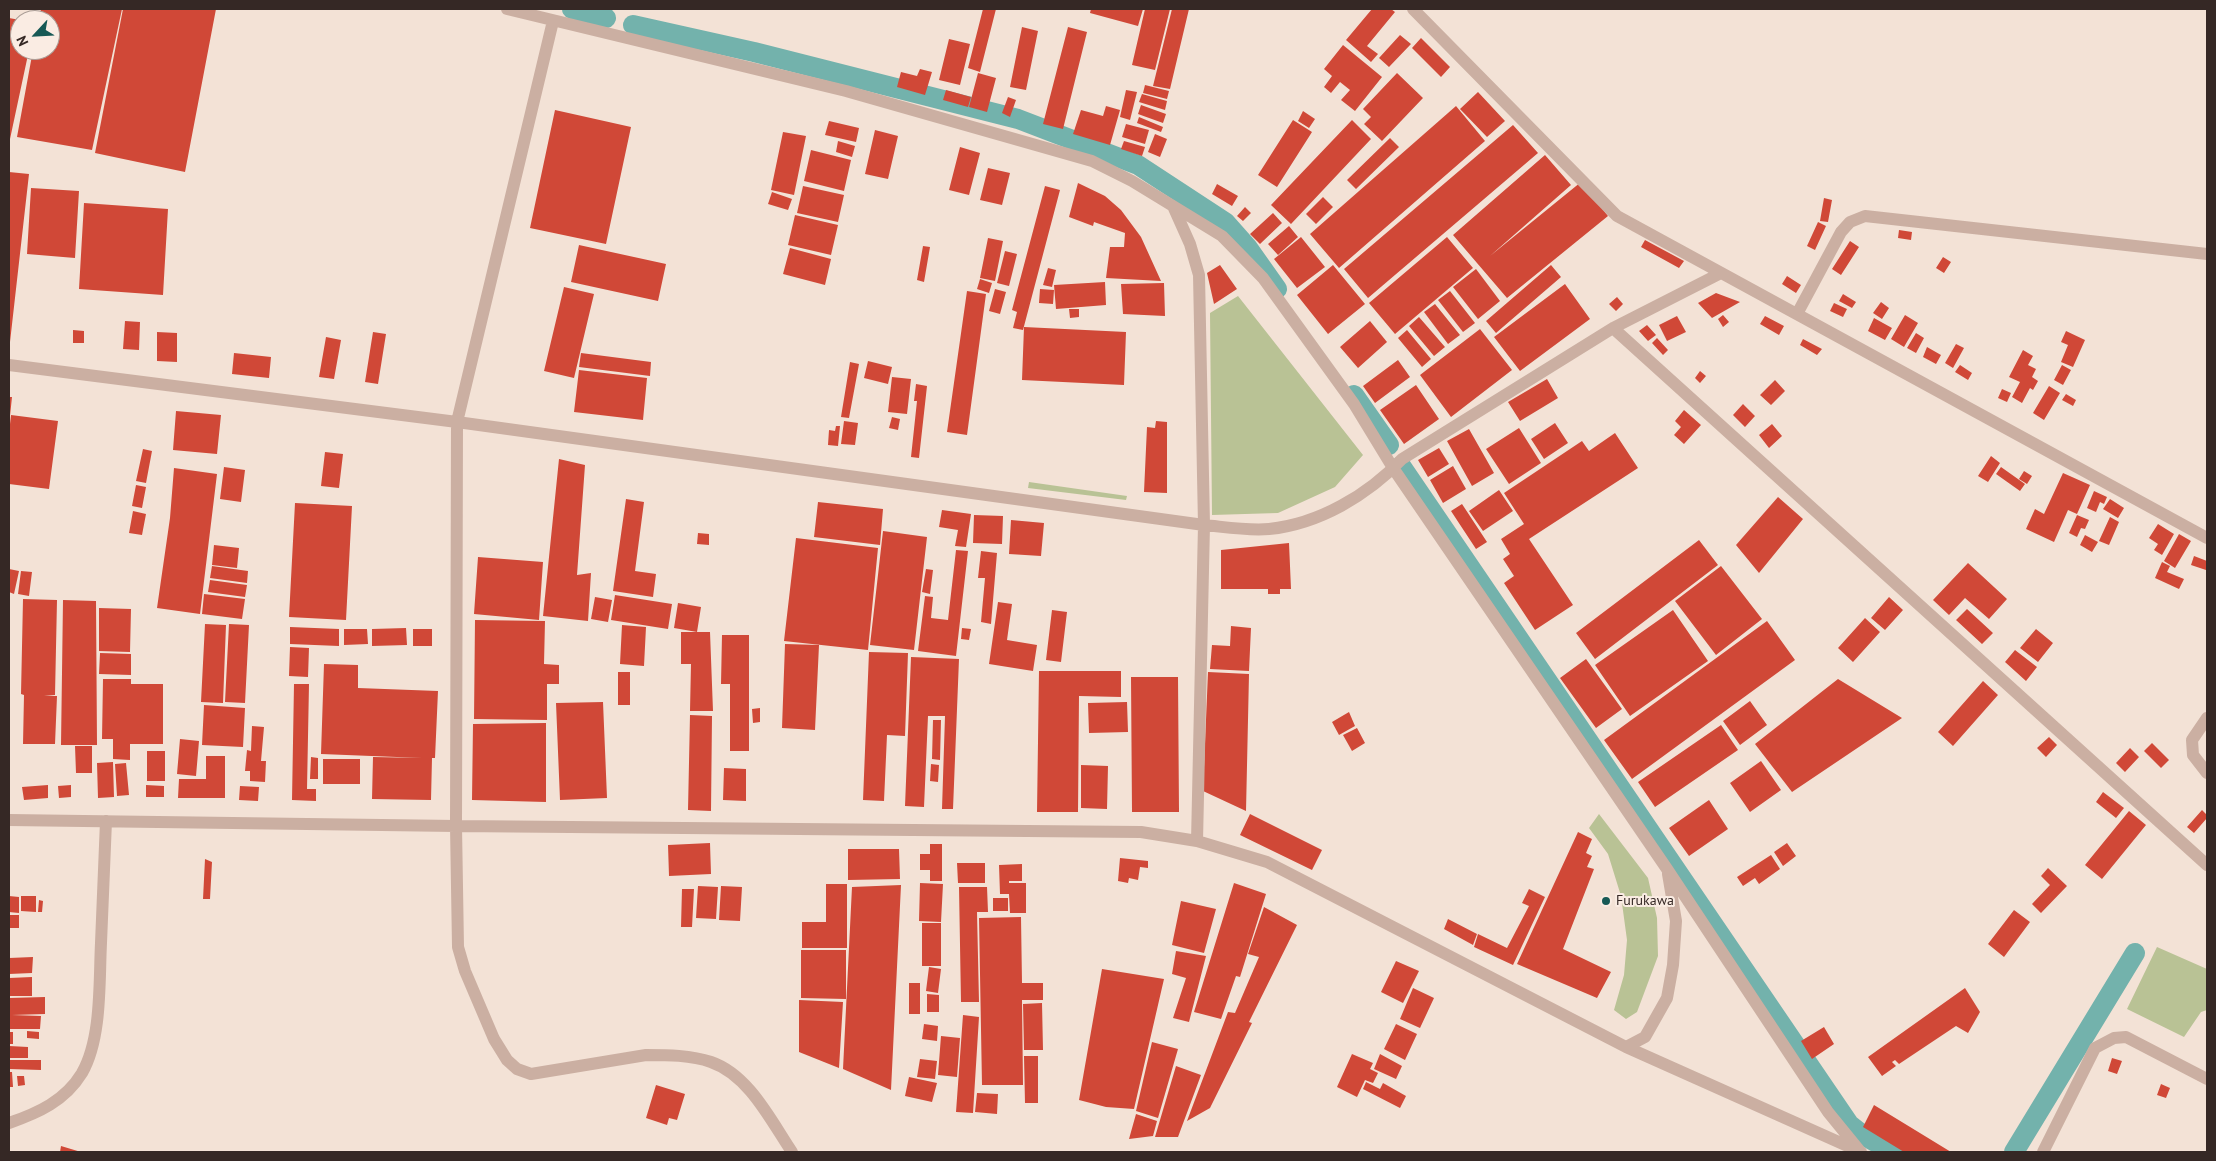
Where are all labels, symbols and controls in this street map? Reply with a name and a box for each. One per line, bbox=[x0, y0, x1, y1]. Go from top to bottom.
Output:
north arrow bbox=[10, 10, 60, 60]
text: N bbox=[12, 33, 32, 49]
place label: Furukawa bbox=[1616, 893, 1674, 909]
marker: Furukawa bbox=[1600, 895, 1612, 907]

